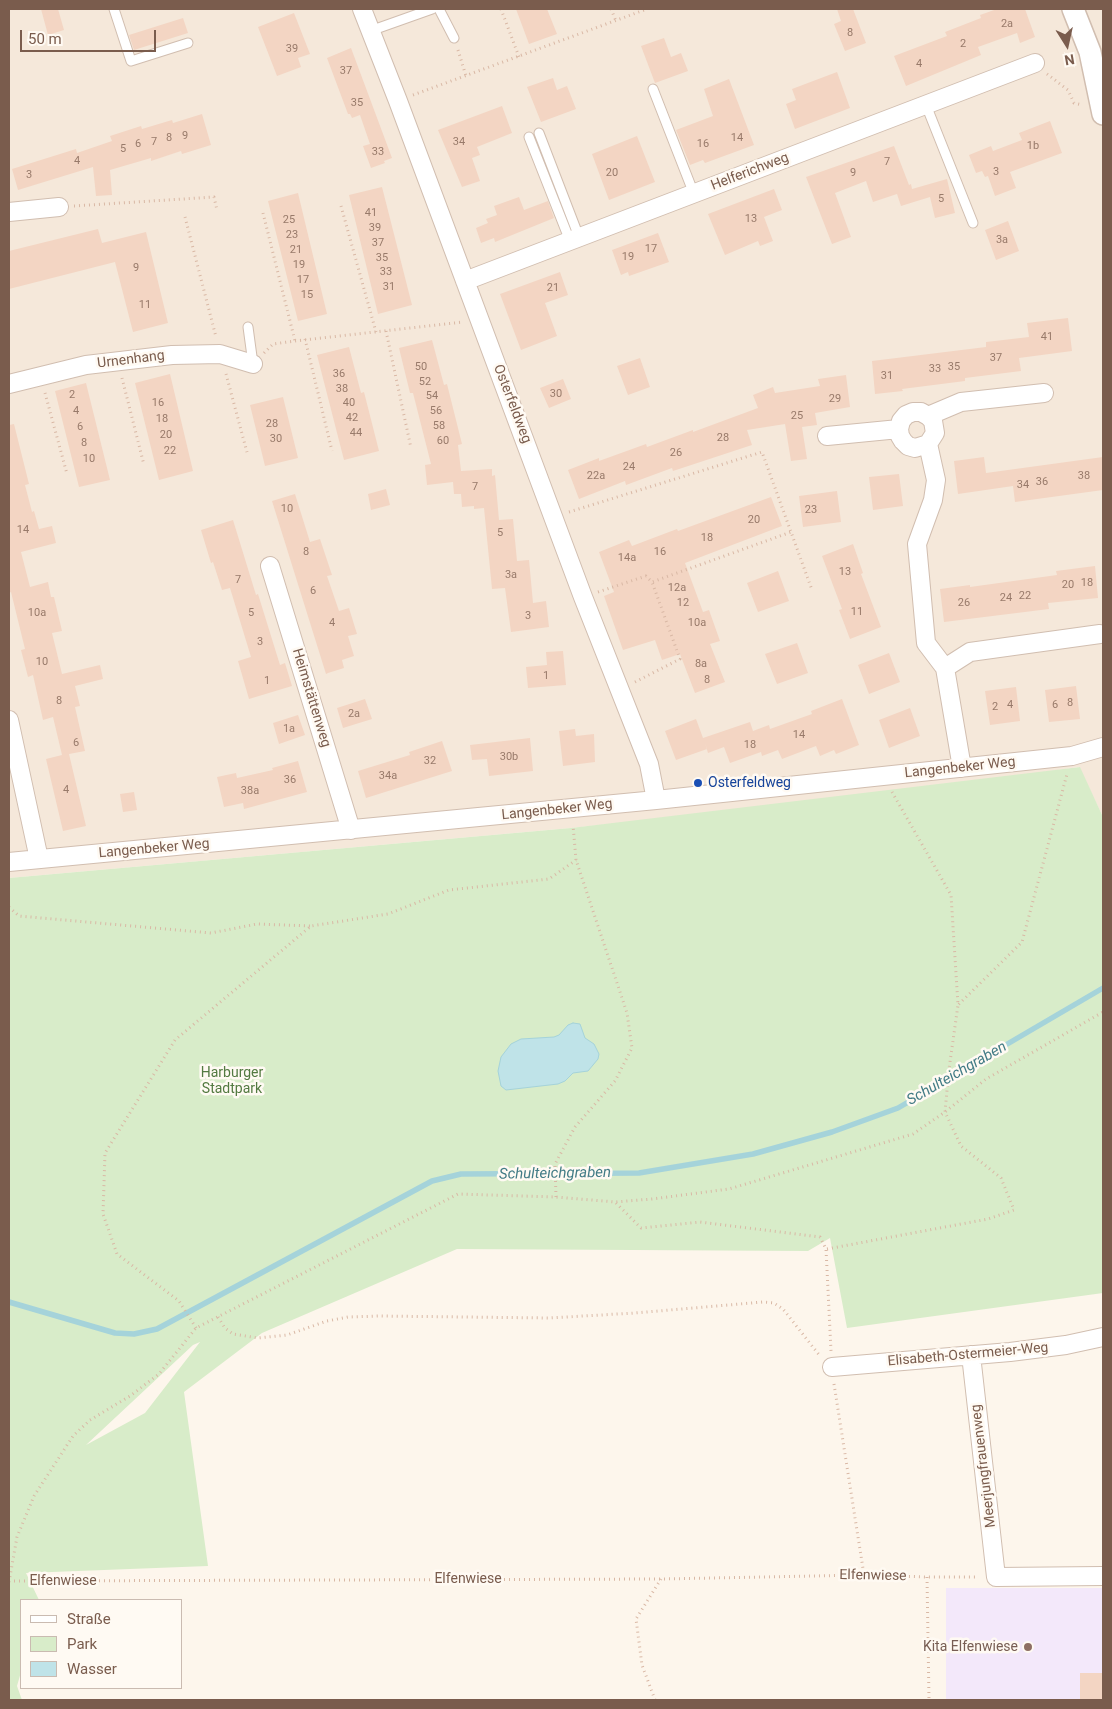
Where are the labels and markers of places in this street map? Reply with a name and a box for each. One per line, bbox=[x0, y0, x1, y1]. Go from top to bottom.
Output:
place label: Osterfeldweg bbox=[708, 775, 791, 791]
marker: Osterfeldweg bbox=[692, 777, 704, 789]
place label: Kita Elfenwiese bbox=[923, 1639, 1018, 1655]
marker: Kita Elfenwiese bbox=[1022, 1641, 1034, 1653]

